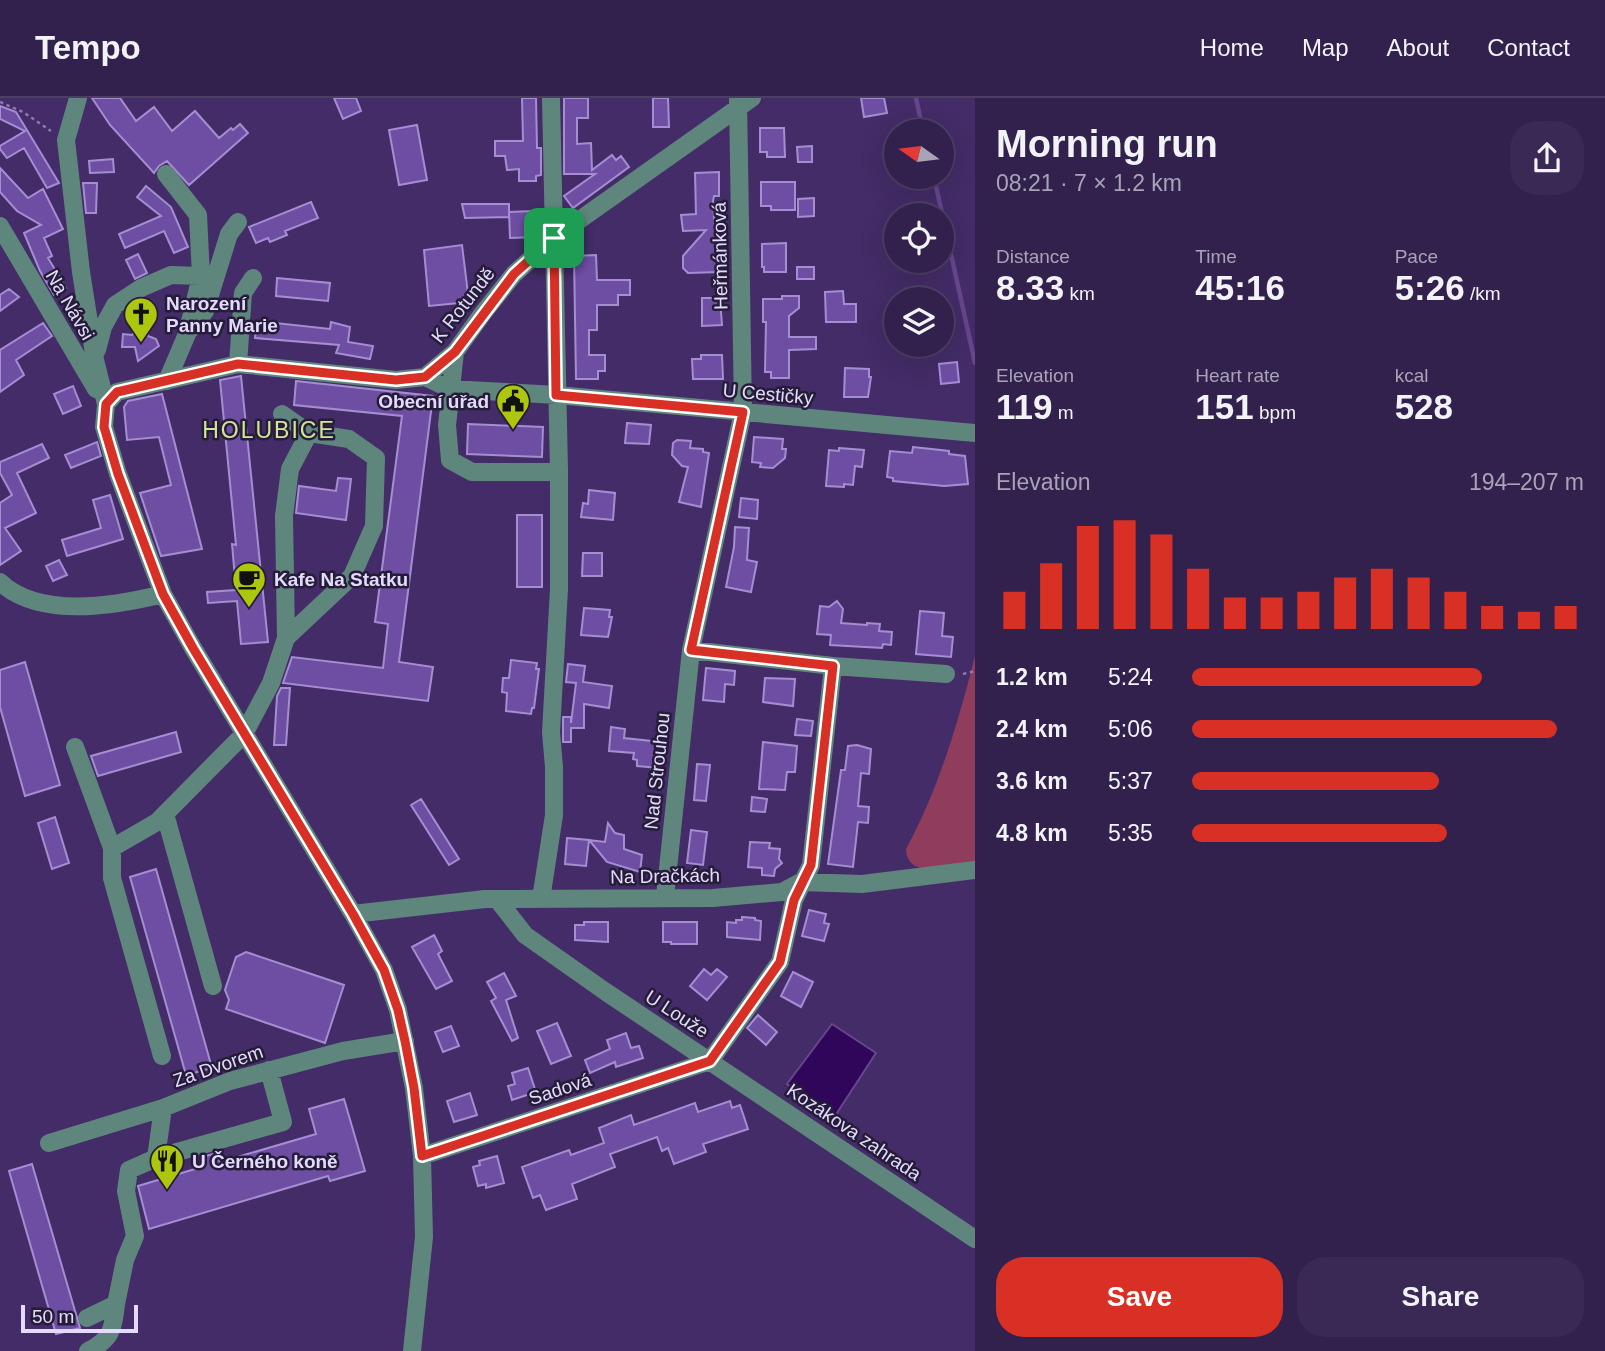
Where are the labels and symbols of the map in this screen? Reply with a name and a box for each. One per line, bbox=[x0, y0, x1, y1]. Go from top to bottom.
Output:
north arrow bbox=[884, 119, 954, 189]
street label: Heřmánková bbox=[709, 202, 731, 310]
pin bbox=[524, 208, 584, 268]
street label: K Rotundě bbox=[427, 263, 499, 347]
street label: Na Návsi bbox=[42, 266, 98, 344]
place label: Narození Panny Marie bbox=[166, 293, 278, 336]
church icon: Narození Panny Marie bbox=[122, 295, 160, 344]
street label: U Cestičky bbox=[722, 380, 815, 408]
public building icon: Obecní úřad bbox=[494, 382, 532, 431]
place label: Obecní úřad bbox=[378, 391, 489, 412]
district label: HOLUBICE bbox=[202, 417, 336, 443]
cafe icon: Kafe Na Statku bbox=[230, 560, 268, 609]
place label: Kafe Na Statku bbox=[274, 569, 408, 590]
street label: Nad Strouhou bbox=[640, 712, 674, 830]
street label: Na Dračkách bbox=[610, 865, 720, 887]
street label: U Louže bbox=[642, 986, 712, 1042]
street label: Za Dvorem bbox=[170, 1041, 266, 1091]
street label: Sadová bbox=[526, 1069, 594, 1109]
street label: Kozákova zahrada bbox=[783, 1079, 925, 1185]
restaurant icon: U Černého koně bbox=[148, 1142, 186, 1191]
place label: U Černého koně bbox=[192, 1151, 338, 1172]
scale bar bbox=[21, 1302, 138, 1334]

